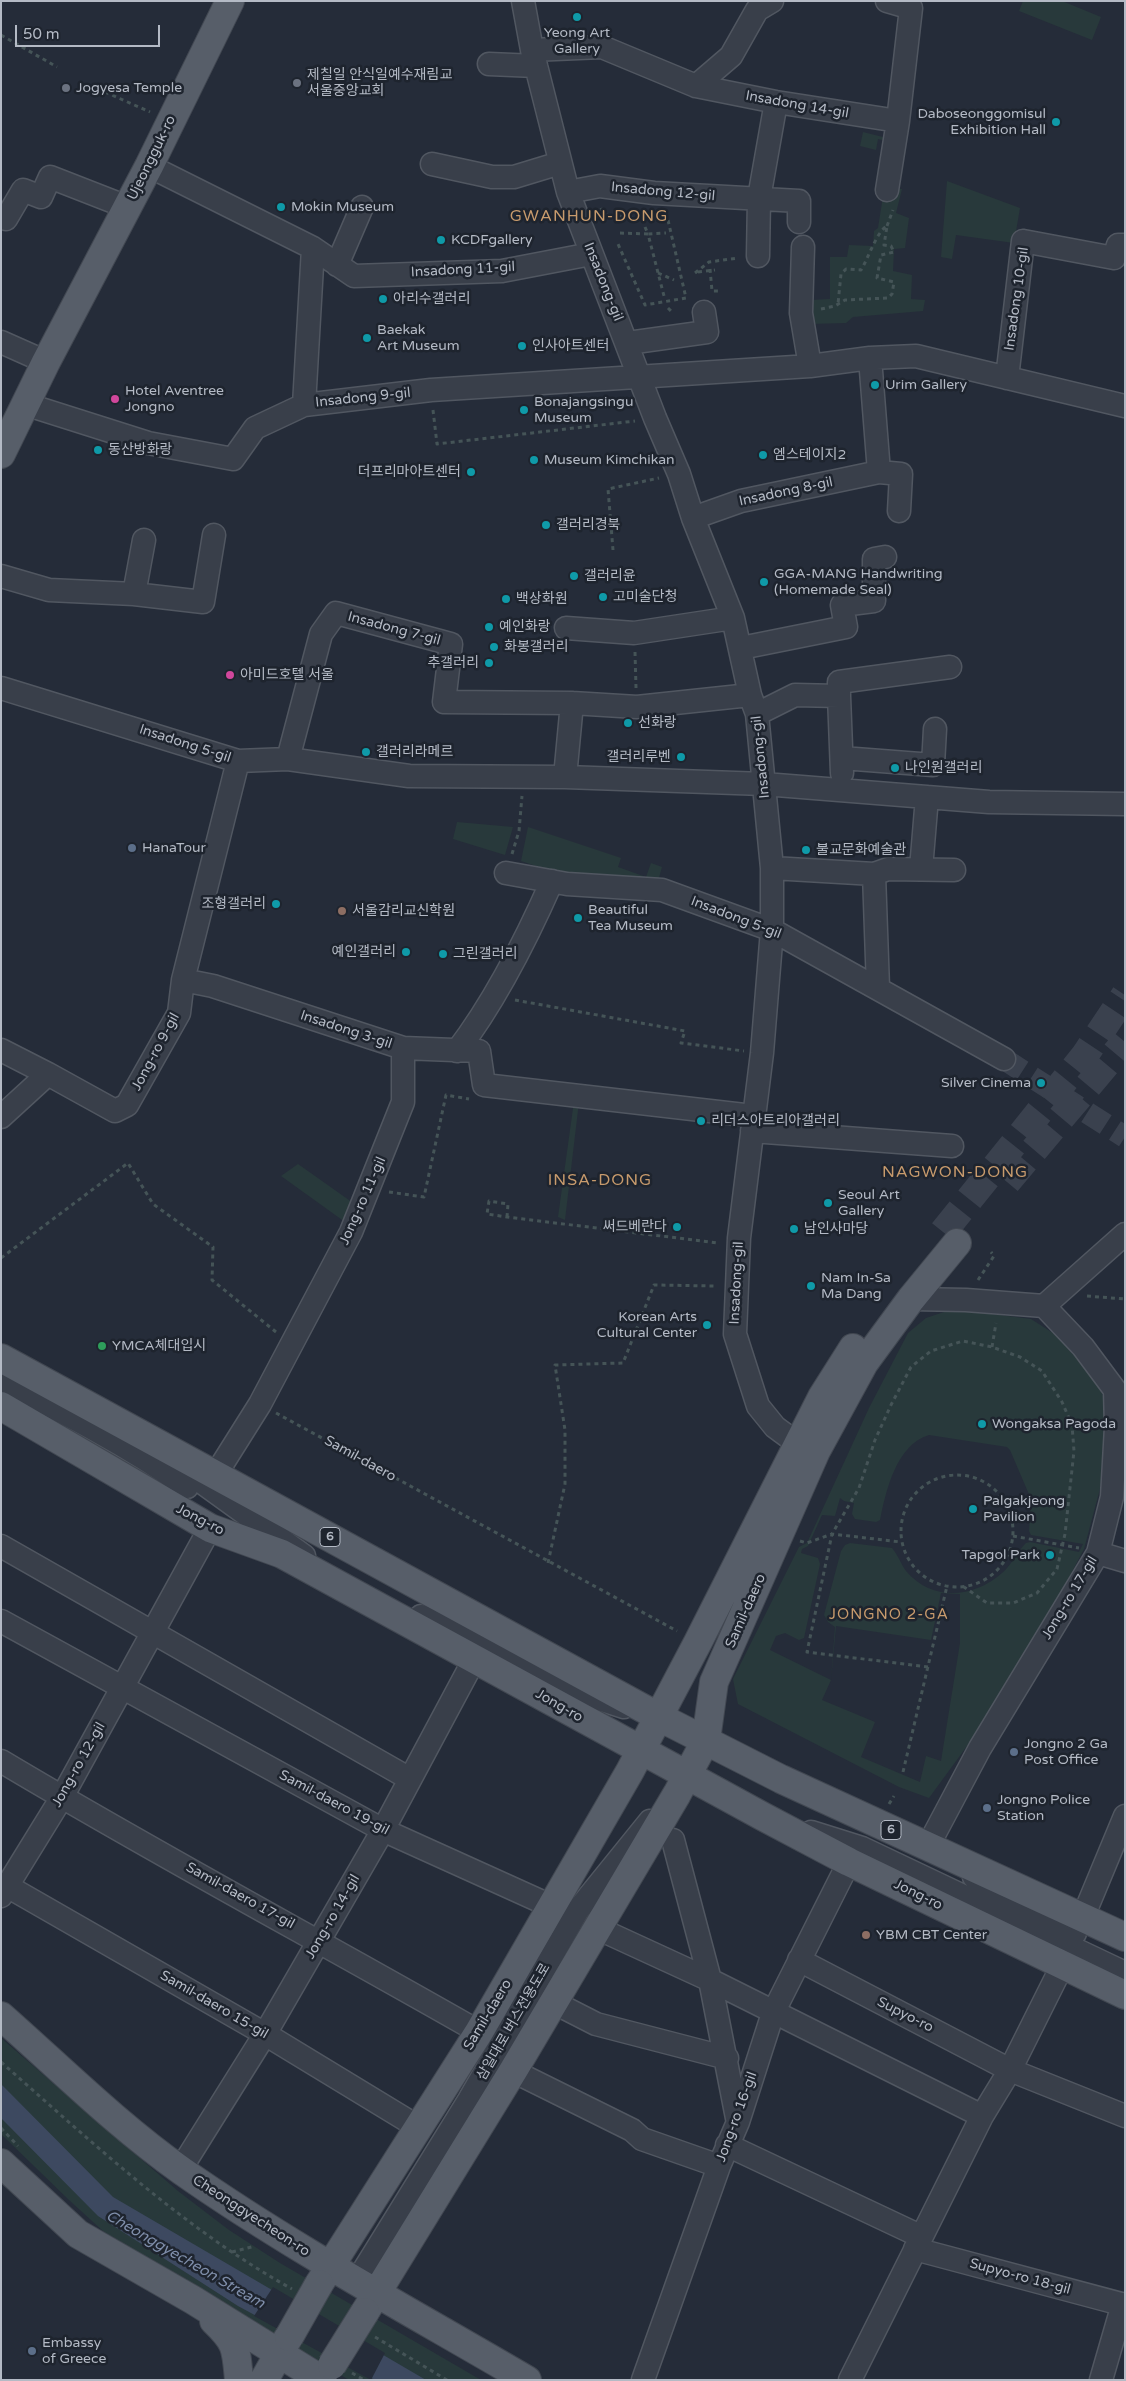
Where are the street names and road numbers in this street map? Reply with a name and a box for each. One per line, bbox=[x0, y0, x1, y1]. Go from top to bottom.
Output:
street label: Insadong 14-gil bbox=[744, 88, 850, 122]
street label: Ujeongguk-ro bbox=[124, 113, 180, 203]
street label: Insadong 12-gil bbox=[610, 179, 716, 205]
street label: Insadong-gil bbox=[580, 240, 626, 324]
street label: Insadong 10-gil bbox=[1001, 246, 1033, 352]
street label: Insadong 11-gil bbox=[410, 259, 516, 281]
street label: Insadong 9-gil bbox=[315, 385, 411, 411]
street label: Insadong 8-gil bbox=[737, 474, 835, 510]
street label: Insadong 7-gil bbox=[346, 609, 442, 649]
street label: Insadong-gil bbox=[748, 715, 774, 799]
street label: Insadong 5-gil bbox=[137, 721, 233, 767]
street label: Insadong 5-gil bbox=[688, 893, 784, 943]
street label: Insadong 3-gil bbox=[298, 1007, 394, 1053]
street label: Jong-ro 9-gil bbox=[128, 1010, 184, 1094]
street label: Jong-ro 11-gil bbox=[336, 1154, 390, 1248]
street label: Insadong-gil bbox=[726, 1241, 748, 1325]
street label: Samil-daero bbox=[321, 1432, 399, 1486]
street label: Jong-ro bbox=[173, 1501, 227, 1539]
road number: 6 bbox=[320, 1528, 340, 1546]
street label: Jong-ro 17-gil bbox=[1039, 1553, 1101, 1643]
street label: Samil-daero bbox=[722, 1571, 770, 1651]
street label: Jong-ro bbox=[532, 1686, 586, 1726]
street label: Jong-ro 12-gil bbox=[49, 1720, 109, 1810]
street label: Samil-daero 19-gil bbox=[276, 1767, 392, 1839]
road number: 6 bbox=[881, 1820, 901, 1840]
street label: Samil-daero 17-gil bbox=[183, 1859, 297, 1933]
street label: Jong-ro 14-gil bbox=[302, 1872, 364, 1962]
street label: Jong-ro bbox=[891, 1876, 945, 1914]
street label: 삼일대로 버스전용도로 bbox=[474, 1960, 554, 2084]
street label: Samil-daero 15-gil bbox=[157, 1967, 271, 2043]
street label: Samil-daero bbox=[460, 1977, 516, 2053]
street label: Supyo-ro bbox=[874, 1994, 936, 2036]
street label: Jong-ro 16-gil bbox=[713, 2070, 761, 2164]
street label: Cheonggyecheon-ro bbox=[189, 2172, 313, 2260]
street label: Supyo-ro 18-gil bbox=[968, 2255, 1072, 2299]

